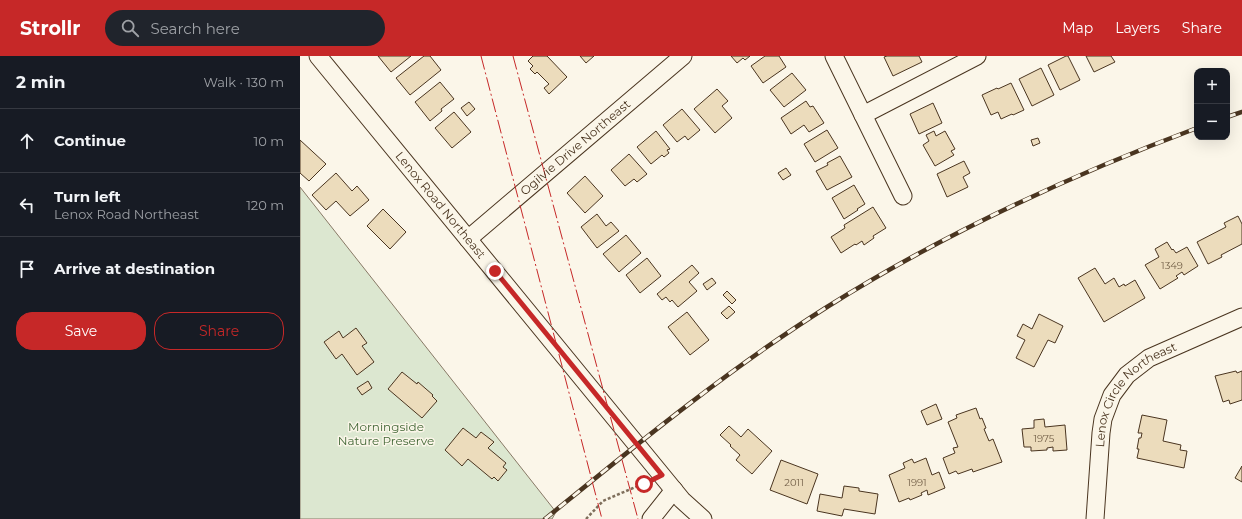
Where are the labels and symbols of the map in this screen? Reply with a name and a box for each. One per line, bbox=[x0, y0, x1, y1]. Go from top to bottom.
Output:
street label: Ogilvie Drive Northeast bbox=[517, 96, 633, 198]
street label: Lenox Road Northeast bbox=[392, 148, 489, 262]
house number: 1349 bbox=[1161, 259, 1183, 272]
route end bbox=[486, 262, 504, 280]
street label: Lenox Circle Northeast bbox=[1092, 339, 1179, 448]
park label: Morningside Nature Preserve bbox=[338, 419, 434, 448]
house number: 1975 bbox=[1034, 432, 1055, 445]
route start bbox=[635, 475, 653, 493]
house number: 2011 bbox=[784, 476, 804, 489]
house number: 1991 bbox=[907, 476, 927, 489]

